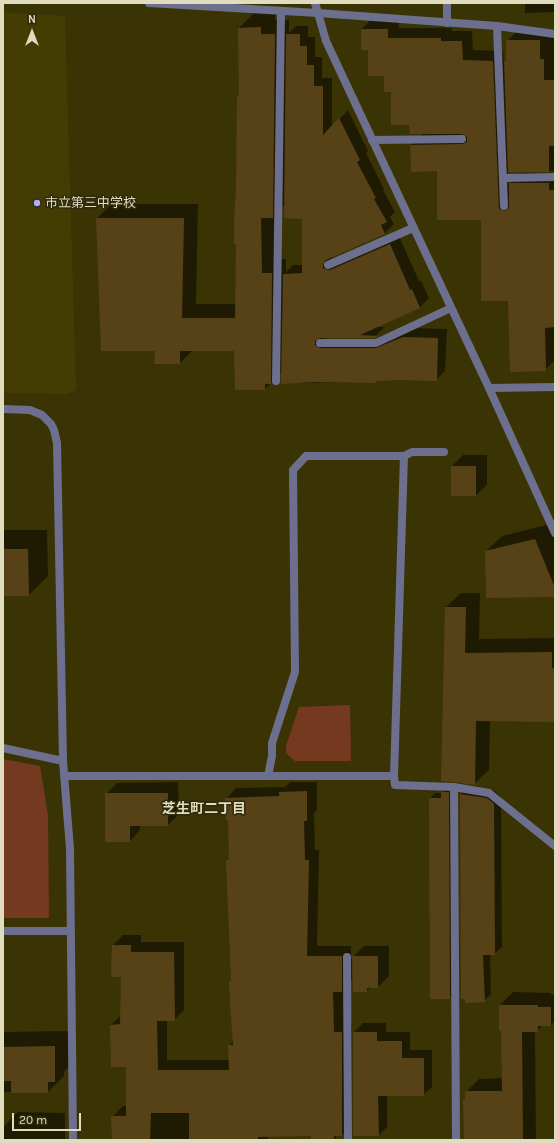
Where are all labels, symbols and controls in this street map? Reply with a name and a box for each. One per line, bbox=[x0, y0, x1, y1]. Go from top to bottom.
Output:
north arrow bbox=[12, 12, 52, 52]
text: N bbox=[28, 13, 36, 26]
place label: 市立第三中学校 bbox=[45, 195, 136, 211]
marker: 市立第三中学校 bbox=[32, 198, 42, 208]
district label: 芝生町二丁目 bbox=[162, 801, 246, 817]
scale bar bbox=[14, 1105, 83, 1131]
text: 20 m bbox=[19, 1113, 47, 1127]

